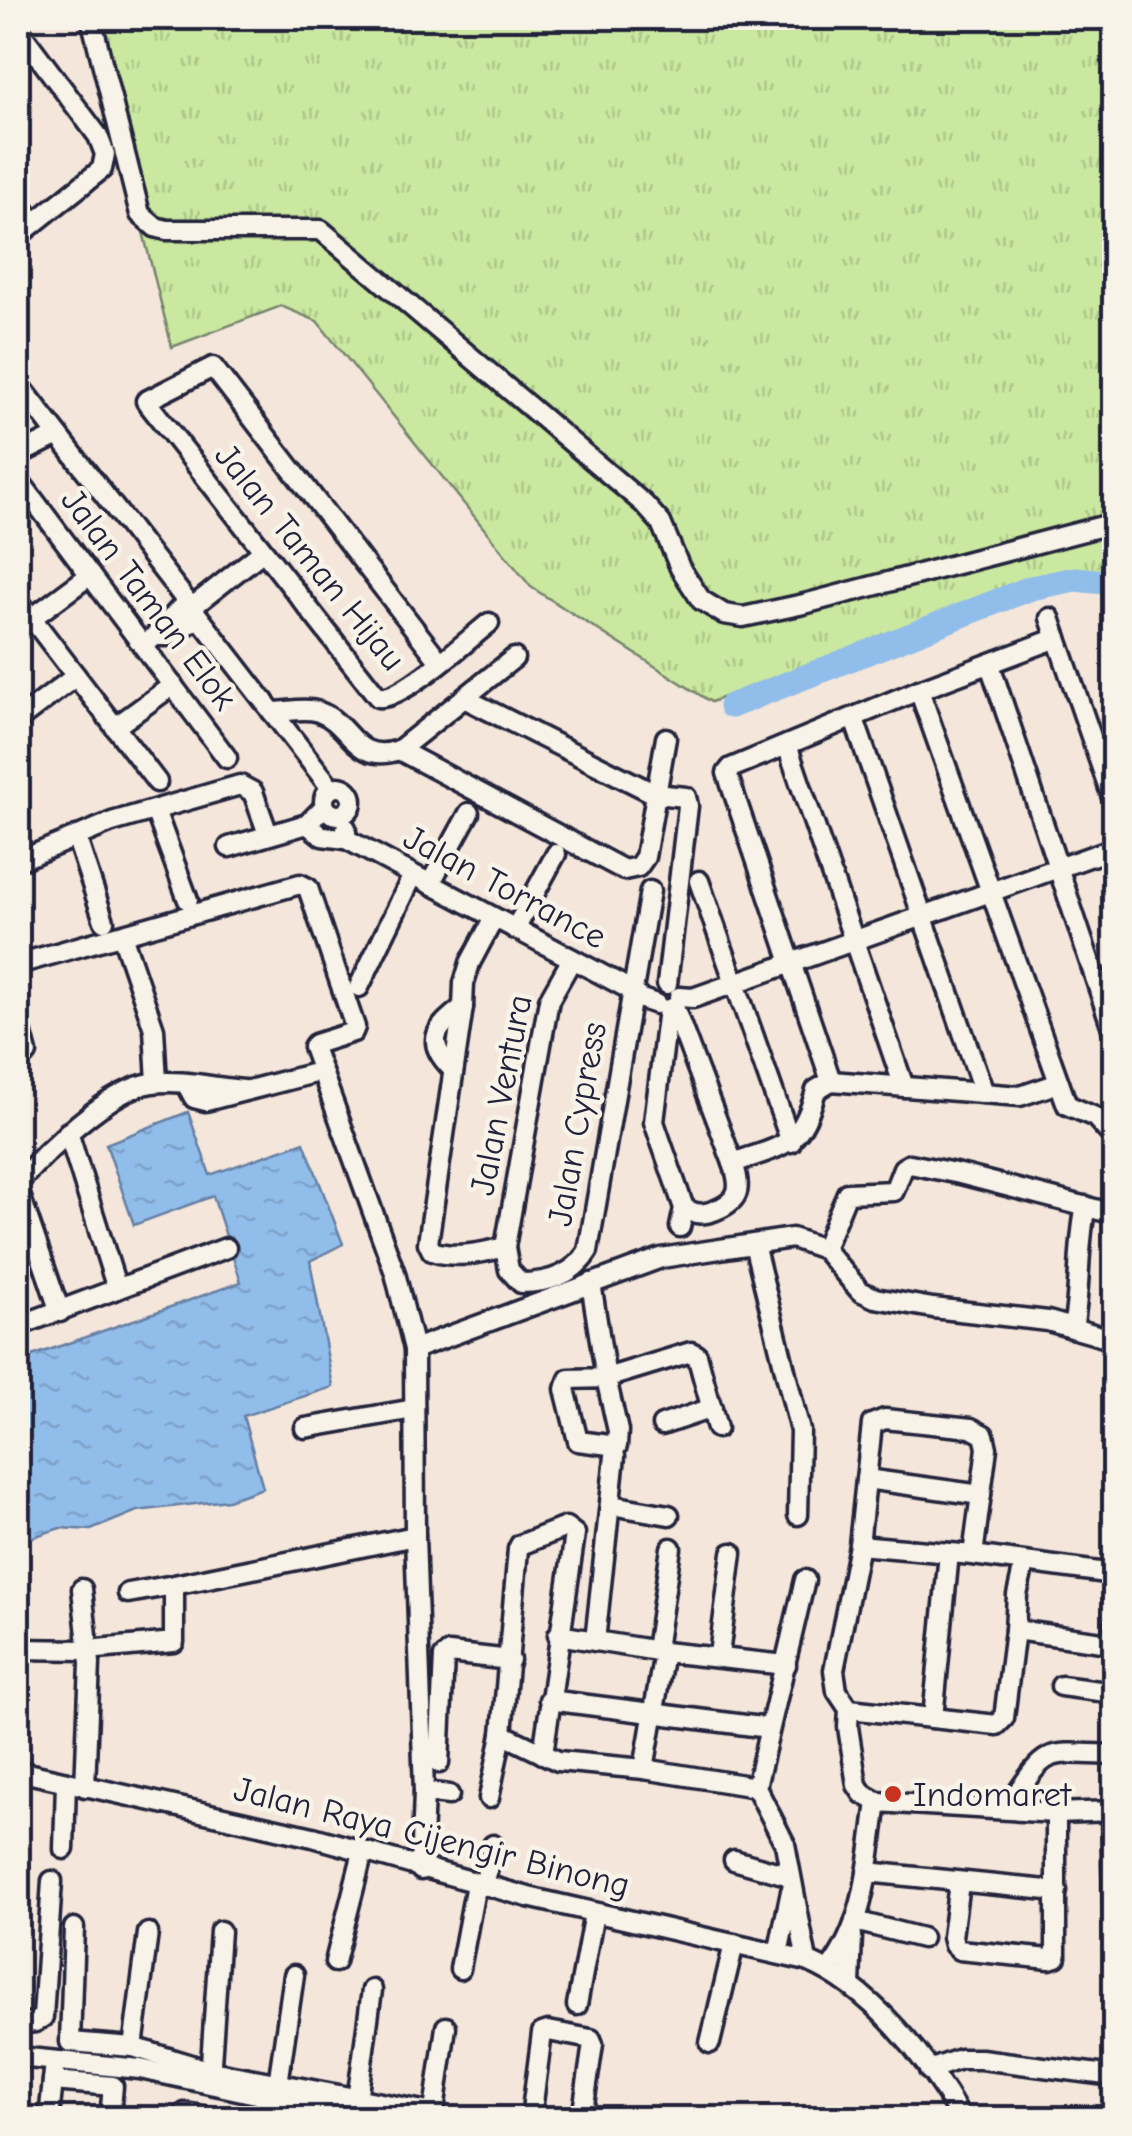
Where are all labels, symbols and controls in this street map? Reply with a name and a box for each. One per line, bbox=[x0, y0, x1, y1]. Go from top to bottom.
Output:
street label: Jalan Taman Hijau bbox=[206, 436, 414, 678]
street label: Jalan Taman Elok bbox=[53, 480, 245, 718]
street label: Jalan Torrance bbox=[397, 816, 613, 958]
street label: Jalan Ventura bbox=[461, 991, 541, 1199]
street label: Jalan Cypress bbox=[539, 1019, 615, 1229]
street label: Jalan Raya Cijengir Binong bbox=[230, 1768, 634, 1906]
place label: Indomaret bbox=[913, 1774, 1072, 1815]
marker: Indomaret bbox=[882, 1783, 904, 1805]

